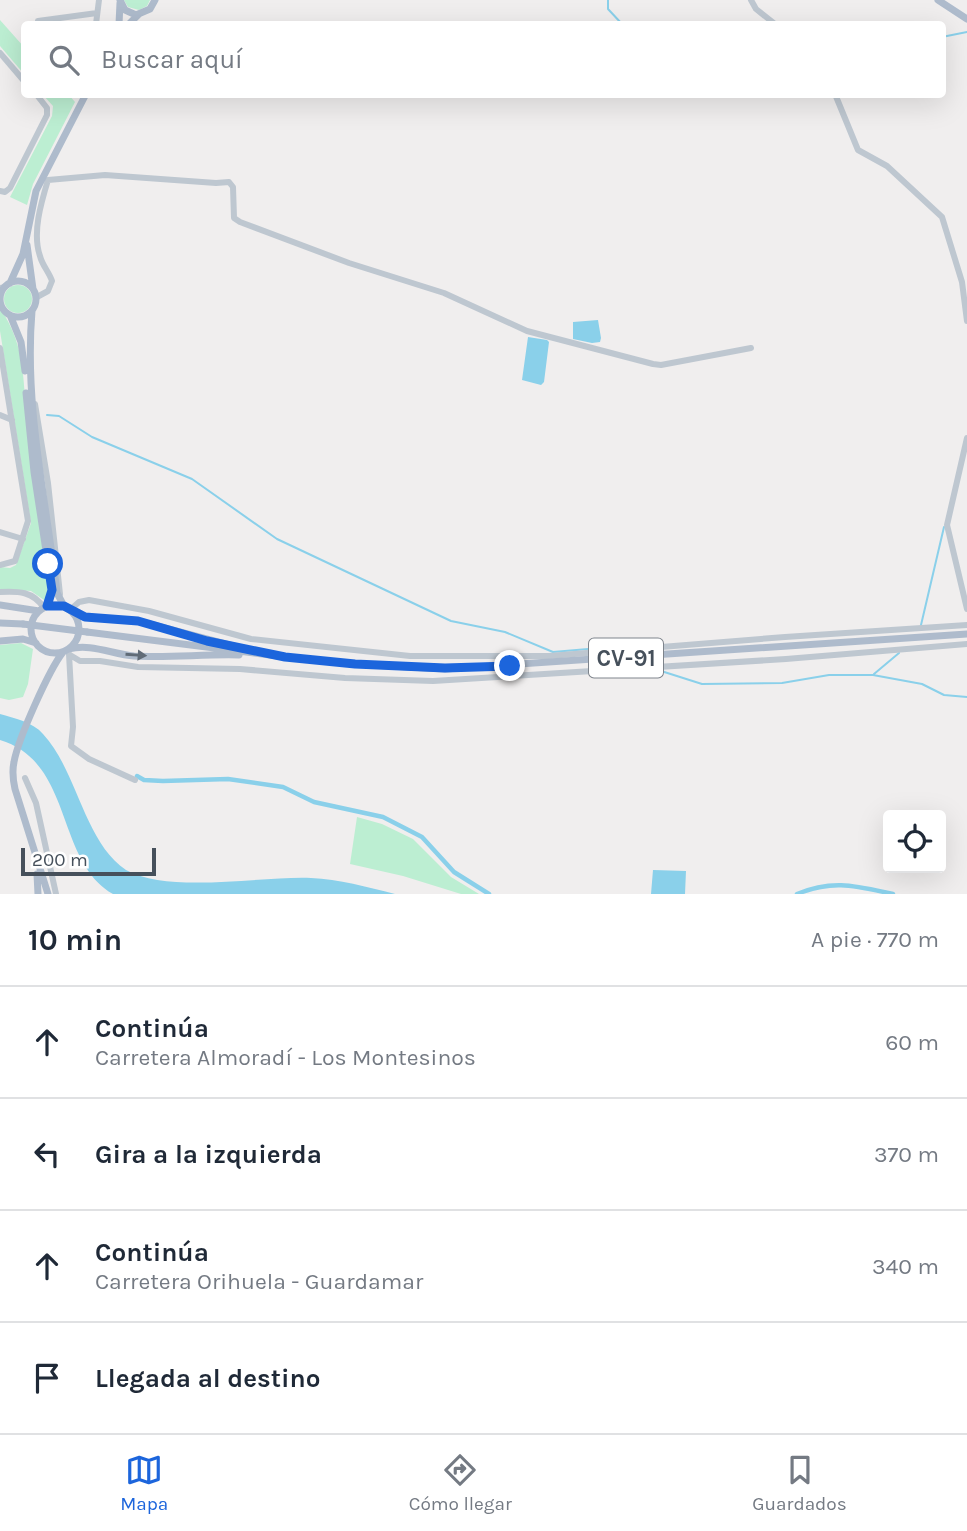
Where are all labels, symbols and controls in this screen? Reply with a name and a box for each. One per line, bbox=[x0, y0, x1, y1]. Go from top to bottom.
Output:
search box bbox=[21, 21, 946, 98]
icon: search bbox=[45, 41, 83, 79]
text: Buscar aquí bbox=[101, 44, 243, 75]
route start bbox=[32, 548, 63, 579]
road number: CV-91 bbox=[589, 638, 663, 678]
one-way arrow bbox=[125, 650, 147, 661]
route end bbox=[494, 650, 525, 681]
map controls bbox=[883, 810, 946, 873]
button: locate bbox=[883, 810, 946, 873]
scale bar bbox=[21, 845, 156, 877]
text: 200 m bbox=[32, 849, 88, 871]
text: 10 min bbox=[28, 922, 122, 958]
text: A pie · 770 m bbox=[811, 926, 939, 953]
text: Continúa bbox=[95, 1013, 209, 1044]
icon: ahead bbox=[28, 1023, 66, 1061]
text: 60 m bbox=[885, 1029, 939, 1056]
text: Carretera Almoradí - Los Montesinos bbox=[95, 1044, 476, 1071]
icon: left bbox=[28, 1135, 66, 1173]
text: Gira a la izquierda bbox=[95, 1139, 322, 1170]
text: 370 m bbox=[874, 1141, 939, 1168]
text: Continúa bbox=[95, 1237, 209, 1268]
icon: ahead bbox=[28, 1247, 66, 1285]
text: 340 m bbox=[872, 1253, 939, 1280]
text: Carretera Orihuela - Guardamar bbox=[95, 1268, 423, 1295]
icon: arrive bbox=[28, 1359, 66, 1397]
text: Llegada al destino bbox=[95, 1363, 321, 1394]
tab: Mapa bbox=[120, 1451, 168, 1515]
tab: Cómo llegar bbox=[409, 1451, 512, 1515]
tab: Guardados bbox=[752, 1451, 847, 1515]

